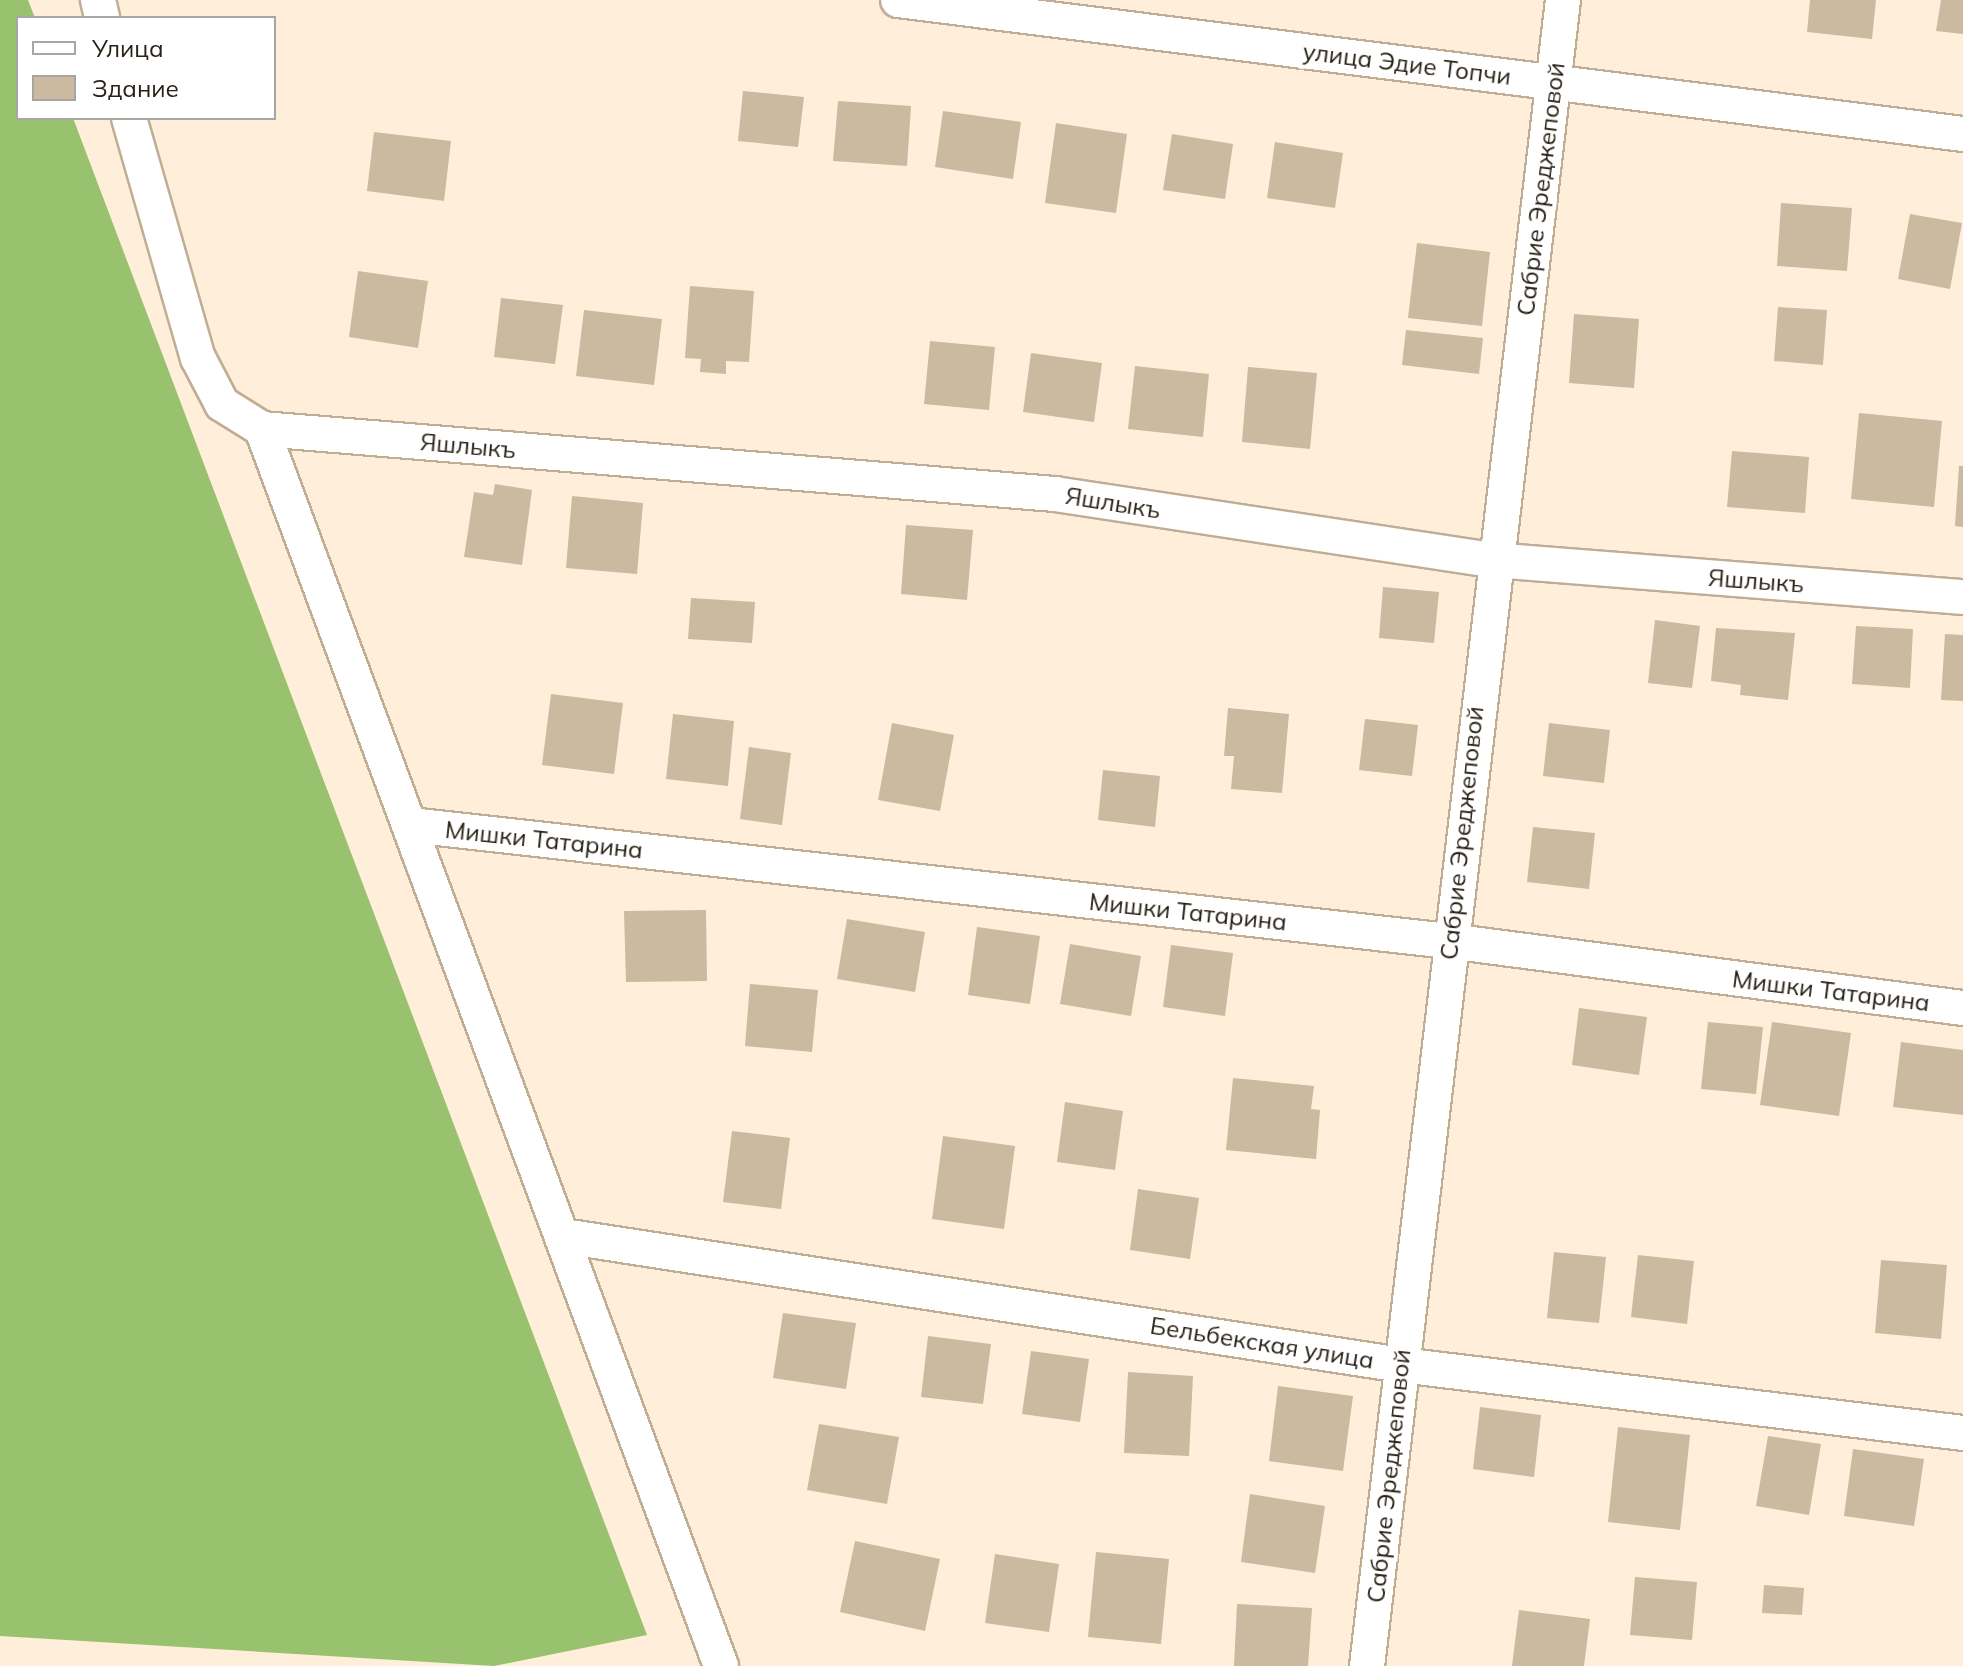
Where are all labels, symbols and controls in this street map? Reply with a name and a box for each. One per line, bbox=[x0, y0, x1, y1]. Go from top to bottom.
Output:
legend bbox=[16, 16, 276, 120]
text: Улица bbox=[92, 33, 164, 63]
street label: улица Эдие Топчи bbox=[1301, 37, 1513, 91]
street label: Сабрие Эреджеповой bbox=[1511, 61, 1571, 317]
text: Здание bbox=[92, 73, 179, 103]
street label: Яшлыкъ bbox=[419, 427, 517, 465]
street label: Яшлыкъ bbox=[1063, 481, 1163, 525]
street label: Яшлыкъ bbox=[1707, 563, 1805, 599]
street label: Сабрие Эреджеповой bbox=[1434, 705, 1490, 961]
street label: Мишки Татарина bbox=[444, 815, 644, 865]
street label: Мишки Татарина bbox=[1088, 887, 1288, 937]
street label: Мишки Татарина bbox=[1731, 965, 1931, 1017]
street label: Бельбекская улица bbox=[1148, 1311, 1376, 1375]
street label: Сабрие Эреджеповой bbox=[1361, 1348, 1417, 1604]

